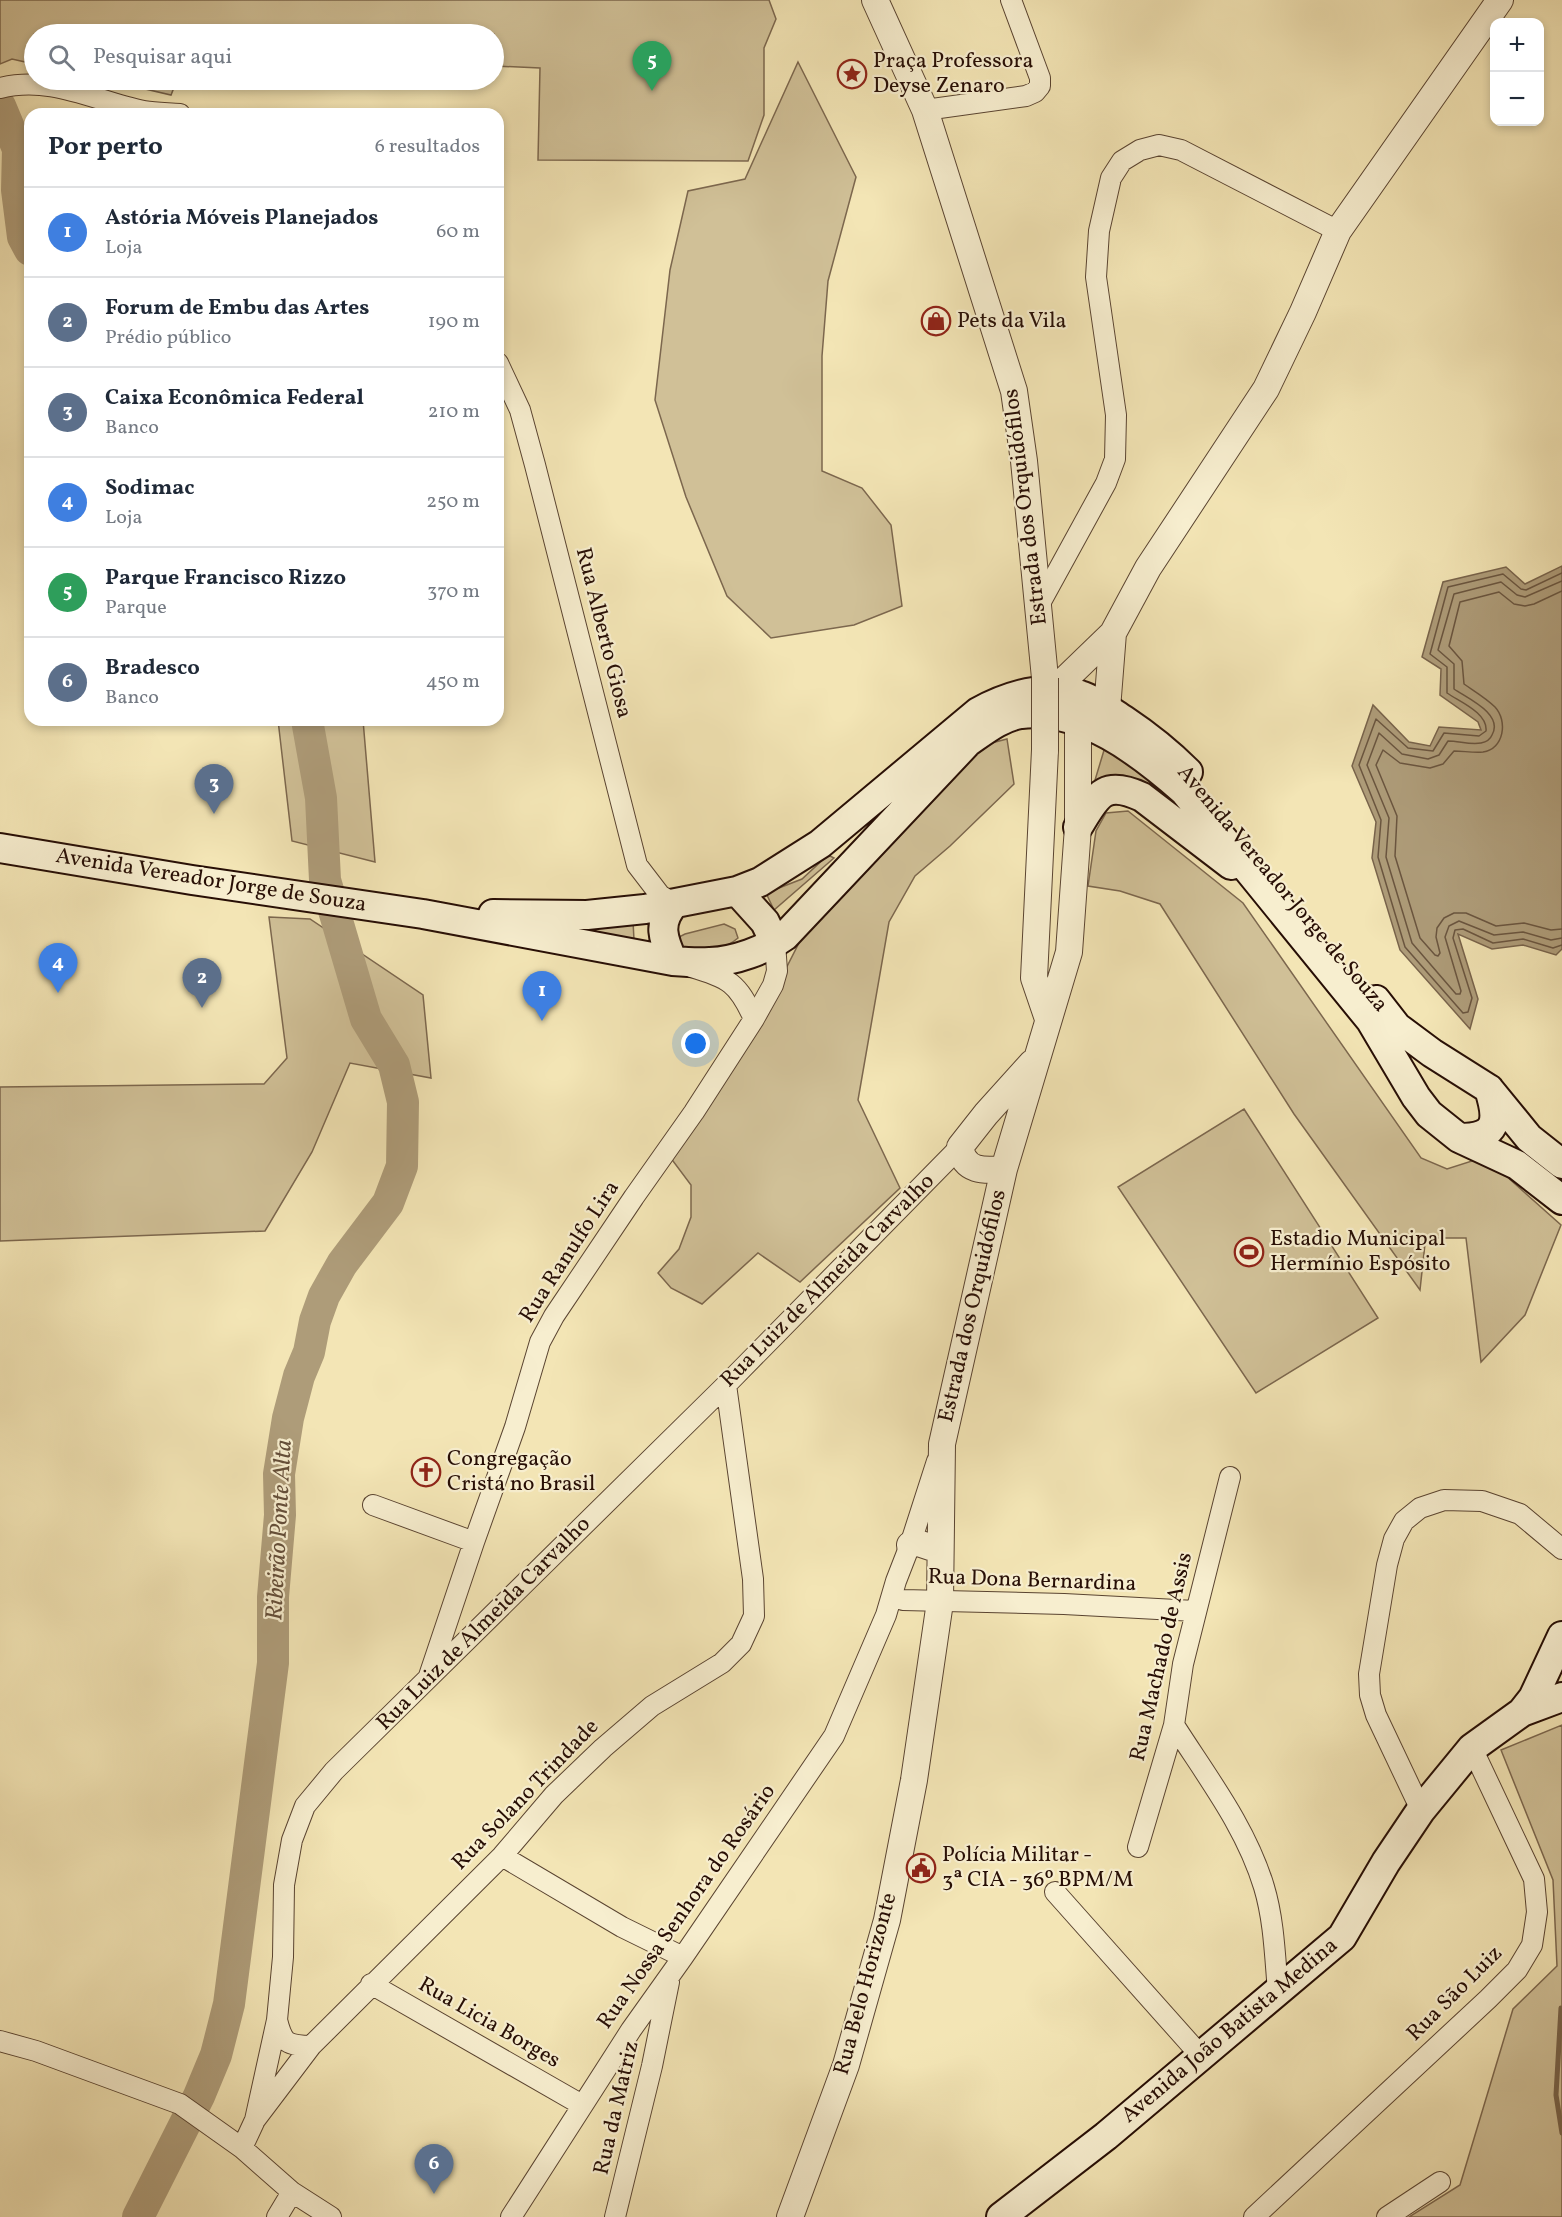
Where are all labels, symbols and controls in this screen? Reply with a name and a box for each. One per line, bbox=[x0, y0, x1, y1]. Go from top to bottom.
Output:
map controls bbox=[1490, 18, 1544, 126]
button: + bbox=[1490, 18, 1544, 72]
search box bbox=[24, 24, 504, 90]
icon: search bbox=[45, 41, 78, 74]
text: Pesquisar aqui bbox=[93, 42, 232, 73]
pin: 5 bbox=[632, 42, 672, 91]
place label: Praça Professora Deyse Zenaro bbox=[873, 46, 1034, 102]
place icon: Praça Professora Deyse Zenaro bbox=[836, 58, 868, 90]
button: − bbox=[1490, 72, 1544, 126]
text: Por perto bbox=[48, 129, 163, 165]
text: 6 resultados bbox=[375, 133, 480, 161]
text: Astória Móveis Planejados bbox=[105, 203, 378, 234]
text: 1 bbox=[63, 218, 72, 246]
text: 60 m bbox=[436, 218, 480, 246]
text: Loja bbox=[105, 234, 142, 262]
text: Forum de Embu das Artes bbox=[105, 293, 370, 324]
shop icon: Pets da Vila bbox=[920, 305, 952, 337]
place label: Pets da Vila bbox=[957, 306, 1067, 337]
text: 2 bbox=[62, 308, 73, 336]
text: 190 m bbox=[428, 308, 480, 336]
text: Prédio público bbox=[105, 324, 231, 352]
text: Caixa Econômica Federal bbox=[105, 383, 364, 414]
street label: Estrada dos Orquidófilos bbox=[996, 387, 1056, 627]
text: 3 bbox=[62, 398, 73, 426]
text: 210 m bbox=[428, 398, 480, 426]
text: Banco bbox=[105, 414, 159, 442]
text: Sodimac bbox=[105, 473, 195, 504]
text: 4 bbox=[61, 488, 74, 516]
text: 250 m bbox=[426, 488, 480, 516]
text: Loja bbox=[105, 504, 142, 532]
street label: Rua Alberto Giosa bbox=[567, 544, 639, 722]
text: Parque Francisco Rizzo bbox=[105, 563, 346, 594]
text: 5 bbox=[63, 578, 72, 606]
text: 370 m bbox=[427, 578, 480, 606]
text: Parque bbox=[105, 594, 167, 622]
text: Bradesco bbox=[105, 653, 200, 684]
text: 6 bbox=[62, 668, 73, 696]
text: 450 m bbox=[426, 668, 480, 696]
text: Banco bbox=[105, 684, 159, 712]
street label: Avenida Vereador Jorge de Souza bbox=[1169, 759, 1395, 1019]
pin: 3 bbox=[194, 764, 234, 814]
street label: Avenida Vereador Jorge de Souza bbox=[53, 841, 369, 921]
pin: 4 bbox=[38, 944, 78, 993]
pin: 2 bbox=[182, 958, 222, 1008]
pin: 1 bbox=[522, 972, 562, 1021]
your location bbox=[681, 1029, 710, 1058]
street label: Rua Luiz de Almeida Carvalho bbox=[714, 1167, 942, 1395]
street label: Rua Ranulfo Lira bbox=[512, 1175, 628, 1329]
street label: Estrada dos Orquidófilos bbox=[931, 1186, 1015, 1426]
place label: Estadio Municipal Hermínio Espósito bbox=[1270, 1224, 1450, 1280]
sports icon: Estadio Municipal Hermínio Espósito bbox=[1233, 1236, 1265, 1268]
water label: Ribeirão Ponte Alta bbox=[258, 1439, 302, 1621]
place label: Congregação Cristá no Brasil bbox=[447, 1444, 595, 1500]
church icon: Congregação Cristá no Brasil bbox=[410, 1456, 442, 1488]
street label: Rua Luiz de Almeida Carvalho bbox=[370, 1510, 598, 1738]
street label: Rua Machado de Assis bbox=[1123, 1549, 1201, 1765]
street label: Rua Dona Bernardina bbox=[927, 1562, 1137, 1600]
street label: Rua Solano Trindade bbox=[445, 1712, 607, 1878]
street label: Rua Nossa Senhora do Rosário bbox=[590, 1778, 784, 2036]
place label: Polícia Militar - 3ª CIA - 36º BPM/M bbox=[942, 1840, 1134, 1896]
public building icon: Polícia Militar - 3ª CIA - 36º BPM/M bbox=[905, 1852, 937, 1884]
street label: Rua Belo Horizonte bbox=[827, 1889, 905, 2079]
street label: Avenida João Batista Medina bbox=[1115, 1931, 1345, 2131]
street label: Rua São Luiz bbox=[1400, 1939, 1510, 2049]
street label: Rua Licia Borges bbox=[412, 1970, 566, 2076]
street label: Rua da Matriz bbox=[587, 2038, 647, 2178]
pin: 6 bbox=[414, 2144, 454, 2194]

